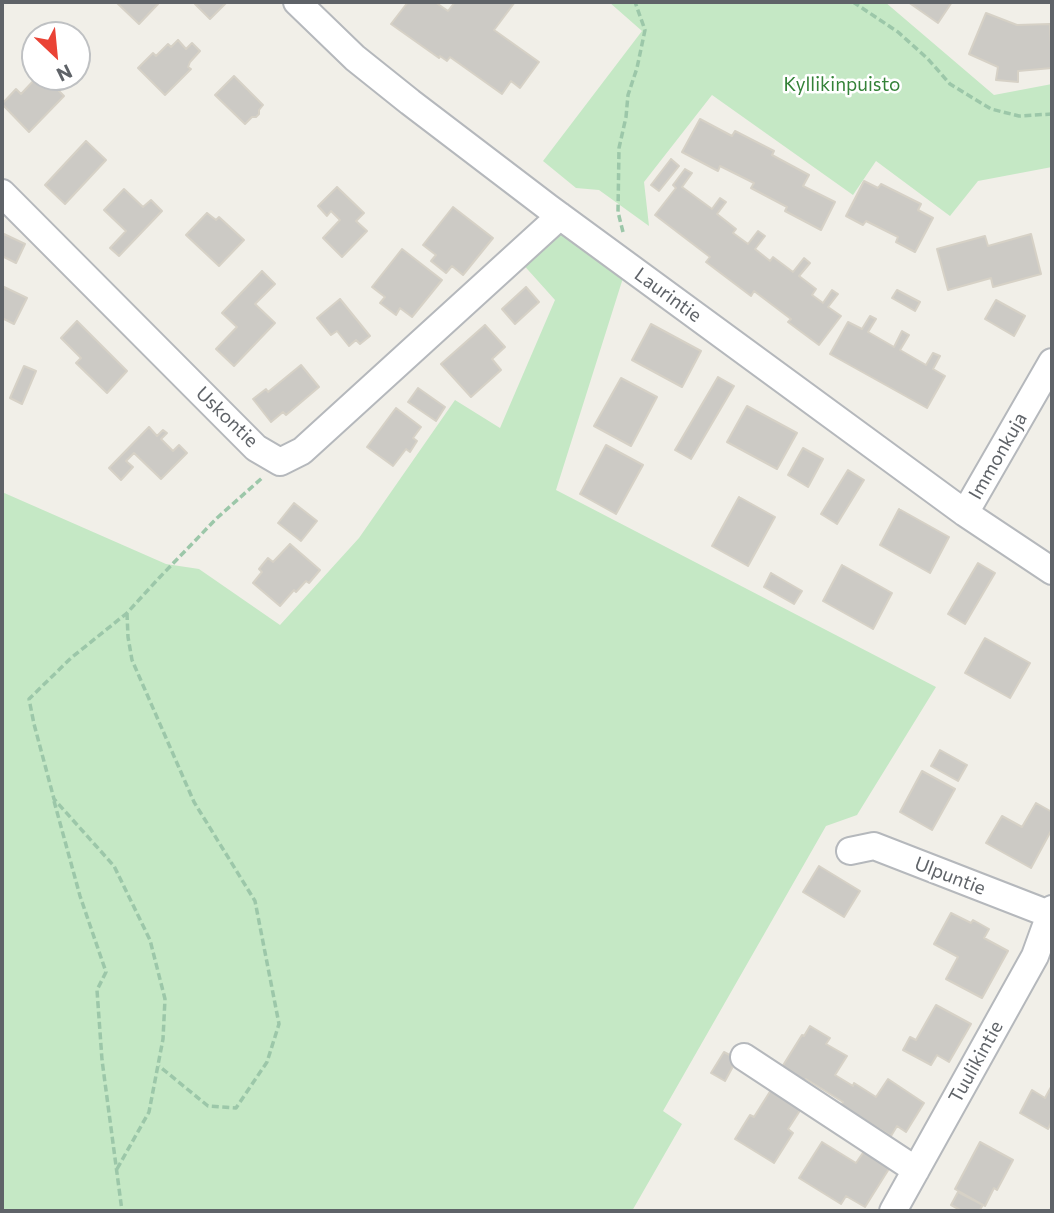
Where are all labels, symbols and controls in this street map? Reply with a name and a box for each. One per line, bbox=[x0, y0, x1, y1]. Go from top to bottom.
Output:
north arrow bbox=[21, 21, 91, 91]
text: N bbox=[53, 60, 76, 87]
park label: Kyllikinpuisto bbox=[784, 74, 900, 96]
street label: Laurintie bbox=[630, 263, 706, 327]
street label: Uskontie bbox=[191, 382, 263, 452]
street label: Immonkuja bbox=[964, 409, 1032, 503]
street label: Ulpuntie bbox=[911, 852, 989, 900]
street label: Tuulikintie bbox=[944, 1017, 1008, 1107]

